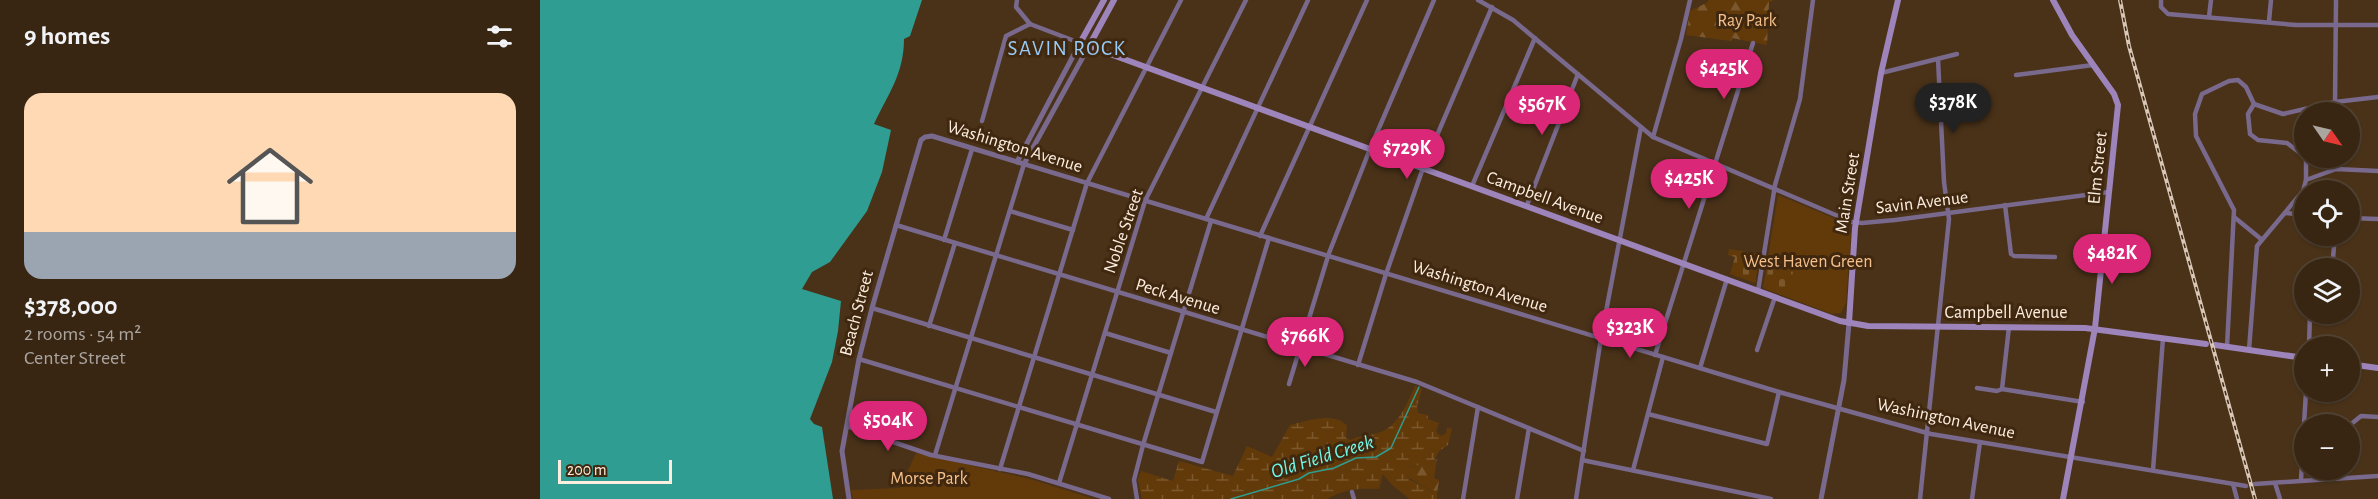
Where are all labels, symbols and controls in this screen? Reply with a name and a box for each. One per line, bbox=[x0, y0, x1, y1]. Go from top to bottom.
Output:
park label: Ray Park bbox=[1717, 12, 1778, 30]
icon: filters bbox=[483, 20, 516, 53]
text: 9 homes bbox=[24, 23, 110, 49]
district label: SAVIN ROCK bbox=[1007, 38, 1127, 59]
pin: $425K bbox=[1682, 49, 1766, 100]
text: $425K bbox=[1700, 58, 1748, 78]
pin: $378K bbox=[1911, 83, 1995, 134]
pin: $567K bbox=[1500, 85, 1584, 136]
text: $378K bbox=[1929, 92, 1977, 112]
text: $567K bbox=[1518, 94, 1566, 114]
north arrow bbox=[2294, 102, 2360, 168]
map controls bbox=[2294, 102, 2360, 480]
street label: Washington Avenue bbox=[945, 118, 1085, 176]
pin: $729K bbox=[1365, 129, 1449, 180]
street label: Elm Street bbox=[2085, 131, 2111, 205]
icon: home bbox=[216, 132, 324, 240]
text: $729K bbox=[1383, 138, 1431, 158]
street label: Main Street bbox=[1833, 151, 1863, 235]
pin: $425K bbox=[1647, 159, 1731, 210]
street label: Campbell Avenue bbox=[1484, 168, 1606, 227]
text: $425K bbox=[1665, 168, 1713, 188]
button: locate bbox=[2294, 180, 2360, 246]
street label: Noble Street bbox=[1101, 187, 1147, 276]
street label: Savin Avenue bbox=[1875, 188, 1969, 218]
pin: $482K bbox=[2070, 234, 2154, 285]
text: $482K bbox=[2087, 243, 2137, 263]
park label: West Haven Green bbox=[1743, 253, 1873, 271]
street label: Washington Avenue bbox=[1410, 258, 1550, 316]
button: layers bbox=[2294, 258, 2360, 324]
street label: Beach Street bbox=[837, 268, 877, 358]
street label: Peck Avenue bbox=[1133, 276, 1222, 318]
text: $378,000 bbox=[24, 293, 118, 319]
street label: Campbell Avenue bbox=[1945, 304, 2067, 322]
pin: $323K bbox=[1588, 308, 1672, 359]
pin: $766K bbox=[1263, 317, 1347, 368]
text: $323K bbox=[1606, 317, 1654, 337]
text: 2 rooms · 54 m² bbox=[24, 324, 141, 344]
text: $766K bbox=[1281, 326, 1329, 346]
button: + bbox=[2294, 336, 2360, 402]
text: Center Street bbox=[24, 348, 126, 368]
street label: Washington Avenue bbox=[1875, 396, 2016, 442]
pin: $504K bbox=[846, 401, 930, 452]
text: $504K bbox=[863, 410, 913, 430]
button: − bbox=[2294, 414, 2360, 480]
water label: Old Field Creek bbox=[1269, 432, 1376, 482]
scale bar bbox=[558, 457, 672, 484]
text: 200 m bbox=[567, 462, 607, 478]
park label: Morse Park bbox=[890, 470, 968, 488]

